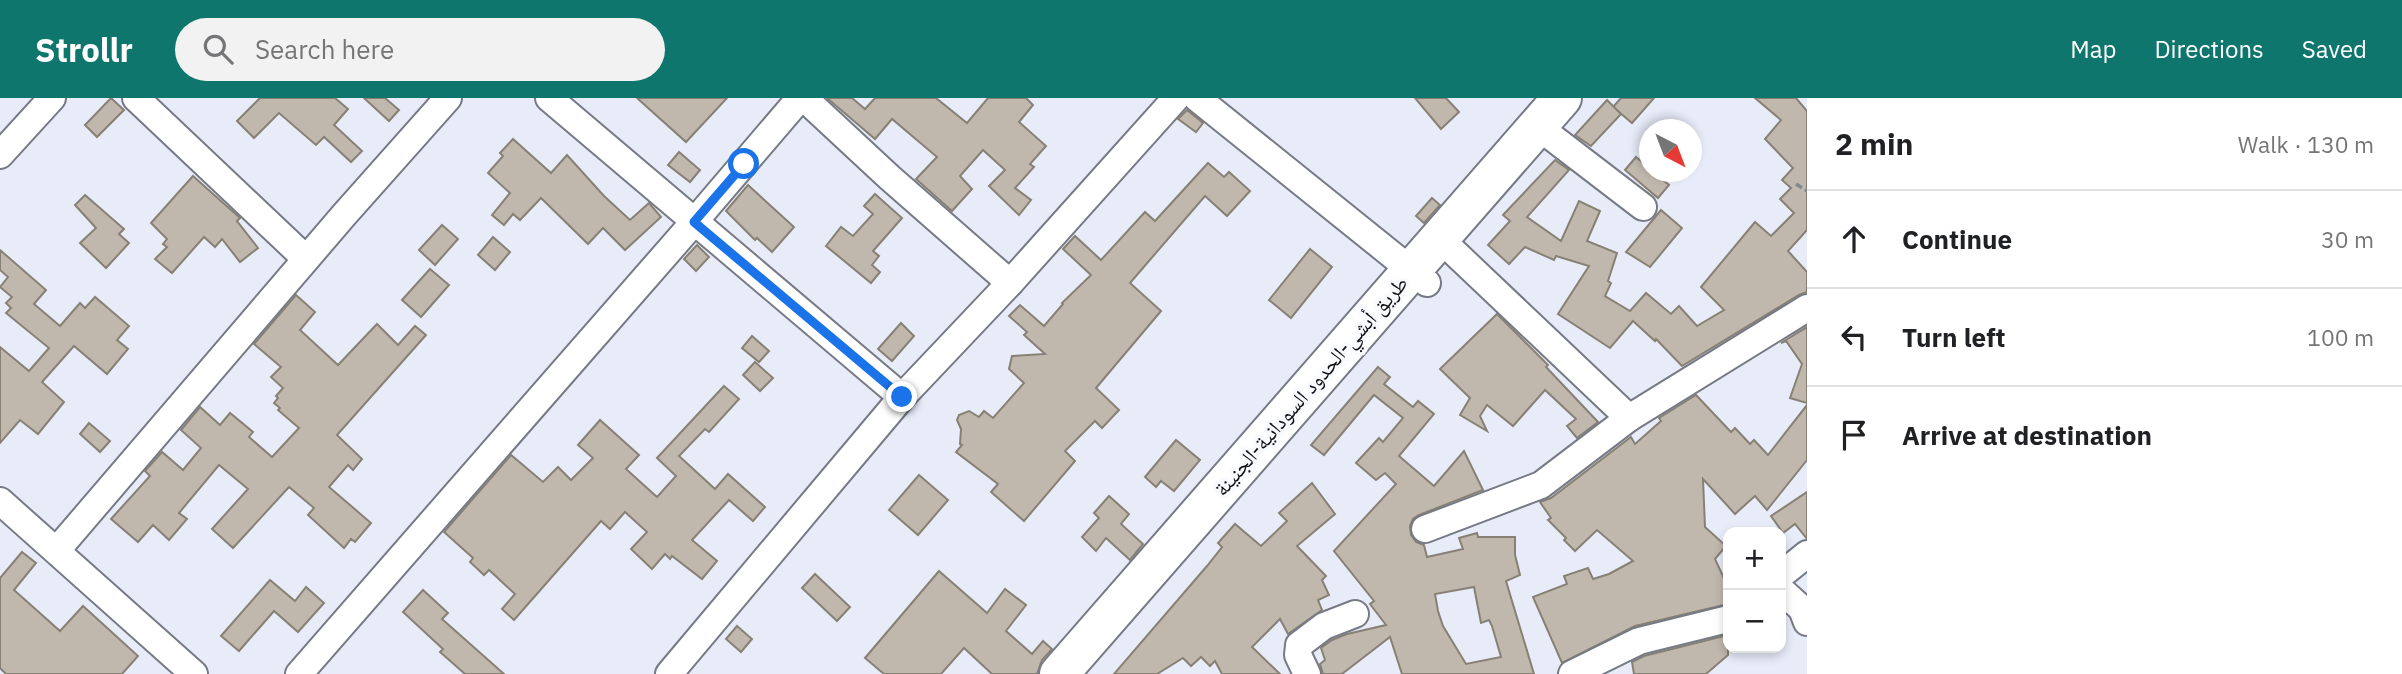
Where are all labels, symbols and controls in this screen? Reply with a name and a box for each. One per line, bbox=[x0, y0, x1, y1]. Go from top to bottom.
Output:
search box bbox=[175, 18, 665, 81]
text: Strollr bbox=[35, 28, 133, 71]
icon: search bbox=[199, 30, 237, 68]
text: Search here bbox=[255, 32, 394, 66]
text: Map bbox=[2070, 33, 2116, 65]
text: Directions bbox=[2154, 33, 2264, 65]
text: Saved bbox=[2302, 33, 2367, 65]
north arrow bbox=[1639, 119, 1702, 182]
text: 2 min bbox=[1835, 124, 1913, 163]
text: Walk · 130 m bbox=[2238, 129, 2374, 159]
route start bbox=[728, 148, 759, 179]
icon: ahead bbox=[1835, 220, 1873, 258]
text: Continue bbox=[1902, 222, 2012, 256]
text: 30 m bbox=[2321, 224, 2374, 254]
street label: طريق أبشي-الحدود السودانية-الجنينة bbox=[1207, 269, 1416, 504]
icon: left bbox=[1835, 318, 1873, 356]
text: Turn left bbox=[1902, 320, 2005, 354]
text: 100 m bbox=[2307, 322, 2374, 352]
route end bbox=[886, 381, 917, 412]
icon: arrive bbox=[1835, 416, 1873, 454]
text: Arrive at destination bbox=[1902, 418, 2152, 452]
map controls bbox=[1723, 527, 1786, 653]
button: + bbox=[1723, 527, 1786, 590]
button: − bbox=[1723, 590, 1786, 653]

